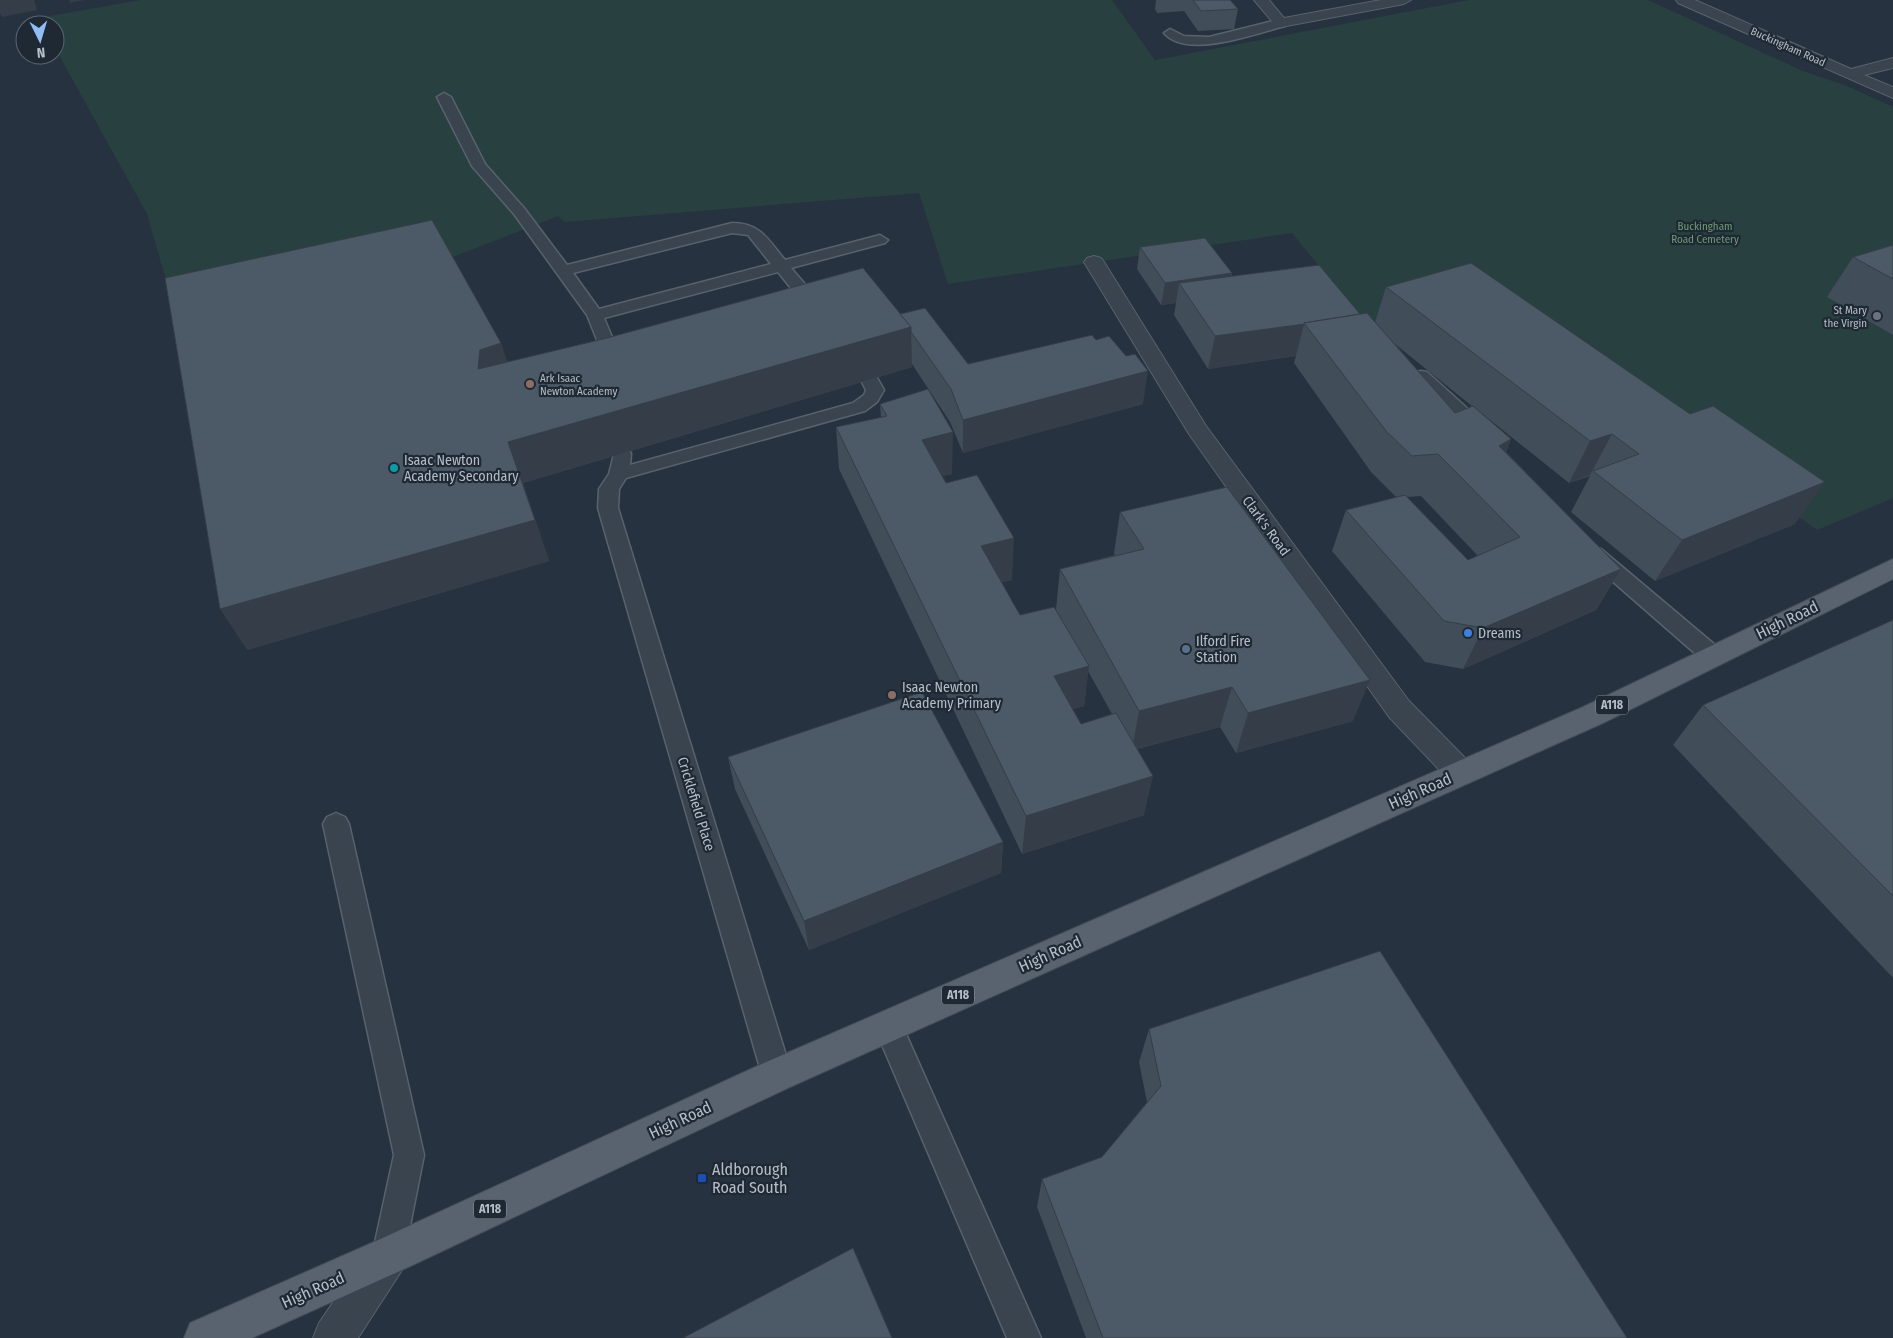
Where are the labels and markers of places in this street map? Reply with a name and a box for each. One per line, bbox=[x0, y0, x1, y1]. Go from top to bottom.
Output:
place label: St Mary the Virgin bbox=[1824, 304, 1867, 330]
marker: St Mary the Virgin bbox=[1871, 310, 1883, 322]
place label: Ark Isaac Newton Academy bbox=[540, 372, 617, 398]
marker: Ark Isaac Newton Academy bbox=[524, 378, 536, 390]
place label: Isaac Newton Academy Secondary bbox=[404, 452, 519, 485]
marker: Isaac Newton Academy Secondary bbox=[388, 462, 400, 474]
place label: Dreams bbox=[1478, 625, 1521, 642]
marker: Dreams bbox=[1462, 627, 1474, 639]
place label: Ilford Fire Station bbox=[1196, 633, 1251, 666]
marker: Ilford Fire Station bbox=[1180, 643, 1192, 655]
place label: Isaac Newton Academy Primary bbox=[902, 679, 1002, 712]
marker: Isaac Newton Academy Primary bbox=[886, 689, 898, 701]
place label: Aldborough Road South bbox=[712, 1160, 788, 1197]
marker: Aldborough Road South bbox=[696, 1172, 708, 1184]

